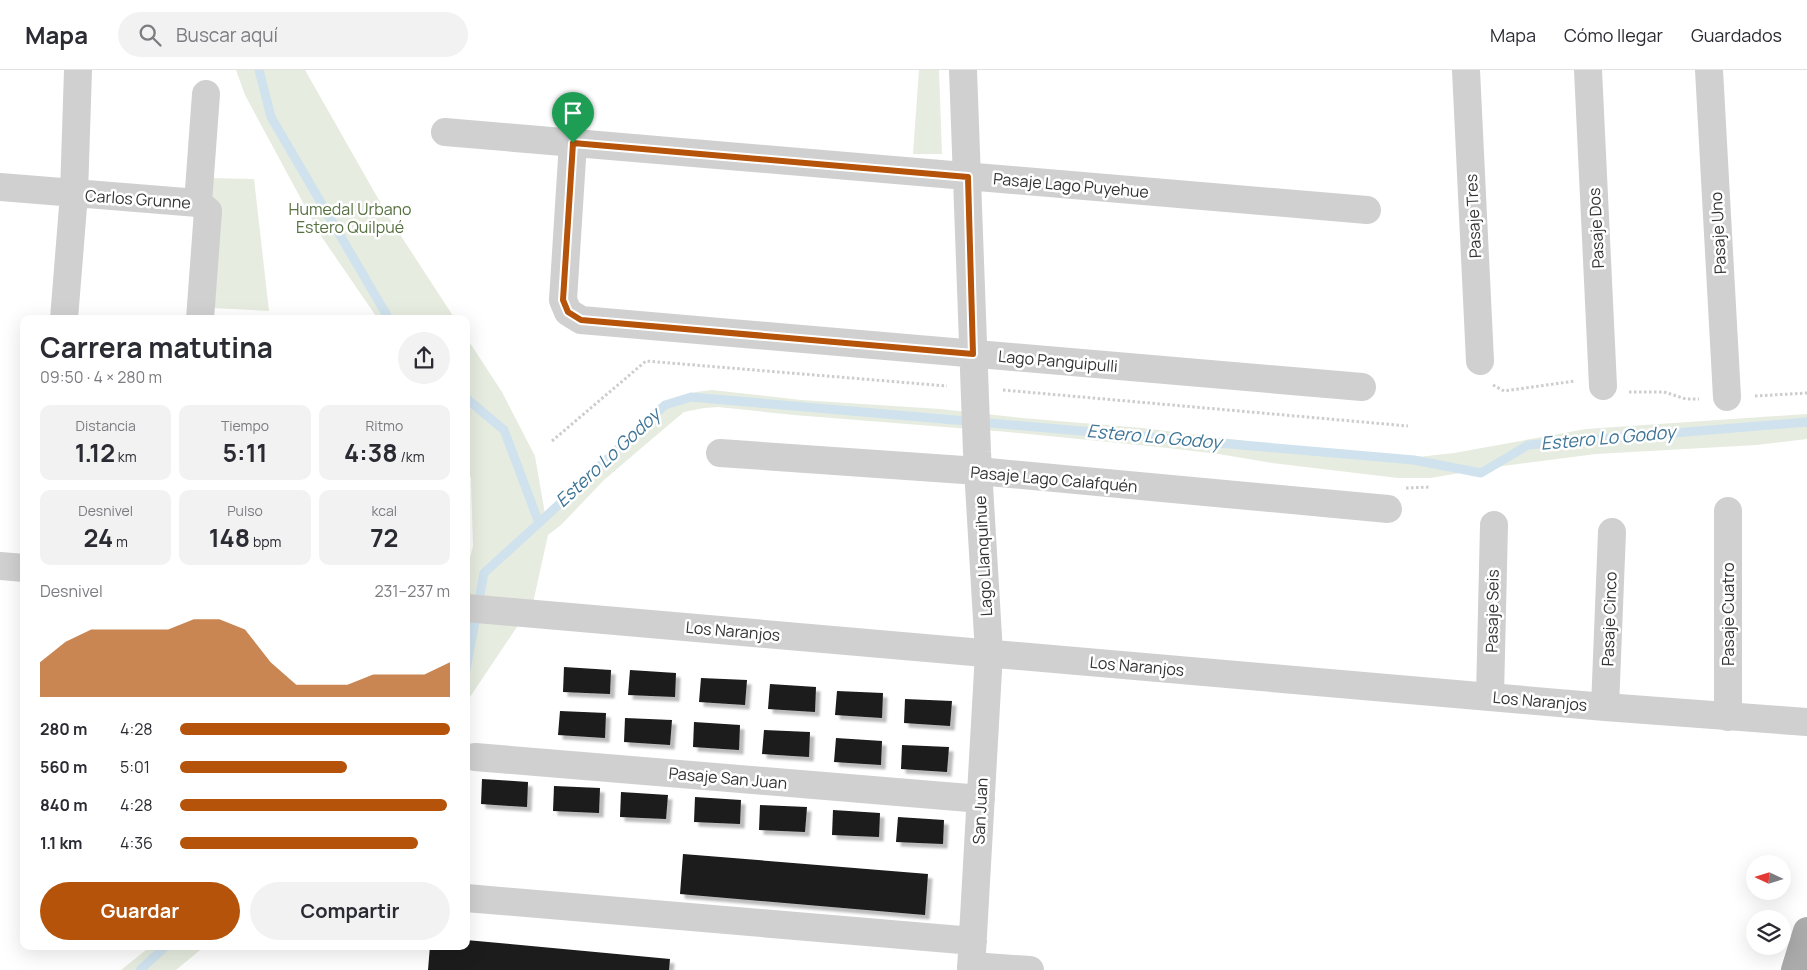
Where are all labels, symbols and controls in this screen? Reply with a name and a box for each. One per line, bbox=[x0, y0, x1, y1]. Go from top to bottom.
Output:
search box bbox=[118, 12, 468, 57]
text: Mapa bbox=[25, 18, 88, 51]
icon: search bbox=[136, 21, 164, 49]
text: Buscar aquí bbox=[176, 22, 278, 48]
text: Mapa bbox=[1490, 23, 1536, 47]
text: Cómo llegar bbox=[1564, 23, 1663, 47]
text: Guardados bbox=[1691, 23, 1782, 47]
pin bbox=[552, 92, 594, 143]
icon: arrive bbox=[559, 99, 587, 127]
street label: Pasaje Lago Puyehue bbox=[992, 167, 1150, 203]
street label: Pasaje Tres bbox=[1460, 173, 1486, 259]
street label: Carlos Grunne bbox=[85, 184, 191, 214]
street label: Pasaje Dos bbox=[1583, 187, 1609, 269]
street label: Pasaje Uno bbox=[1705, 191, 1731, 275]
park label: Humedal Urbano Estero Quilpué bbox=[289, 198, 411, 238]
text: Carrera matutina bbox=[40, 328, 273, 366]
button: share bbox=[398, 332, 450, 384]
street label: Lago Panguipulli bbox=[997, 345, 1119, 377]
text: 09:50 · 4 × 280 m bbox=[40, 366, 162, 388]
water label: Estero Lo Godoy bbox=[550, 401, 667, 512]
text: Distancia bbox=[76, 416, 136, 435]
text: Tiempo bbox=[221, 416, 269, 435]
text: Ritmo bbox=[365, 416, 403, 435]
water label: Estero Lo Godoy bbox=[1086, 418, 1225, 454]
water label: Estero Lo Godoy bbox=[1540, 419, 1679, 455]
text: 1.12 bbox=[75, 435, 115, 470]
text: 5:11 bbox=[222, 435, 268, 470]
text: 4:38 bbox=[344, 435, 398, 470]
text: km bbox=[115, 447, 137, 466]
text: /km bbox=[398, 447, 425, 466]
street label: Pasaje Lago Calafquén bbox=[970, 461, 1138, 497]
street label: Lago Llanquihue bbox=[969, 495, 997, 617]
text: Desnivel bbox=[78, 501, 133, 520]
text: Pulso bbox=[227, 501, 263, 520]
text: kcal bbox=[372, 501, 397, 520]
text: 24 bbox=[84, 520, 113, 555]
text: 148 bbox=[209, 520, 250, 555]
text: 72 bbox=[370, 520, 398, 555]
text: m bbox=[113, 532, 128, 551]
text: bpm bbox=[250, 532, 281, 551]
street label: Pasaje Cuatro bbox=[1717, 562, 1739, 666]
street label: Pasaje Seis bbox=[1480, 569, 1504, 653]
street label: Pasaje Cinco bbox=[1596, 571, 1622, 667]
text: Desnivel bbox=[40, 580, 103, 602]
text: 231–237 m bbox=[374, 580, 450, 602]
street label: Los Naranjos bbox=[685, 616, 781, 646]
street label: Los Naranjos bbox=[1089, 651, 1185, 681]
street label: Los Naranjos bbox=[1492, 686, 1588, 716]
text: 280 m bbox=[40, 718, 87, 740]
text: 4:28 bbox=[120, 718, 153, 740]
text: 560 m bbox=[40, 756, 87, 778]
text: 5:01 bbox=[120, 756, 150, 778]
street label: Pasaje San Juan bbox=[668, 762, 788, 794]
street label: San Juan bbox=[967, 777, 993, 845]
text: 840 m bbox=[40, 794, 88, 816]
text: 4:28 bbox=[120, 794, 153, 816]
text: 1.1 km bbox=[40, 832, 83, 854]
text: 4:36 bbox=[120, 832, 153, 854]
north arrow bbox=[1746, 855, 1791, 900]
map controls bbox=[1746, 855, 1791, 955]
button: Guardar bbox=[40, 882, 240, 940]
button: Compartir bbox=[250, 882, 450, 940]
button: layers bbox=[1746, 910, 1791, 955]

